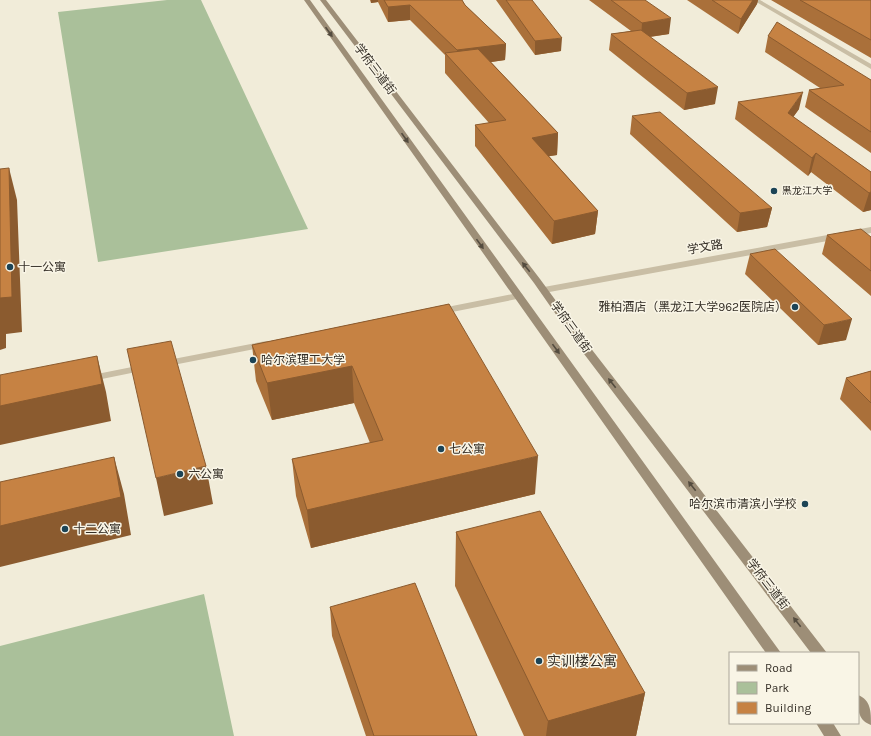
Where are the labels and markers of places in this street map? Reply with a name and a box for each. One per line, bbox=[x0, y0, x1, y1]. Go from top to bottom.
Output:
place label: 黑龙江大学 bbox=[782, 185, 832, 197]
marker: 黑龙江大学 bbox=[769, 186, 779, 196]
place label: 十一公寓 bbox=[18, 260, 66, 274]
marker: 十一公寓 bbox=[5, 262, 15, 272]
place label: 雅柏酒店（黑龙江大学962医院店） bbox=[598, 300, 787, 314]
marker: 雅柏酒店（黑龙江大学962医院店） bbox=[790, 302, 800, 312]
place label: 哈尔滨理工大学 bbox=[261, 353, 345, 367]
marker: 哈尔滨理工大学 bbox=[248, 355, 258, 365]
place label: 七公寓 bbox=[449, 442, 485, 456]
marker: 七公寓 bbox=[436, 444, 446, 454]
place label: 六公寓 bbox=[188, 467, 224, 481]
marker: 六公寓 bbox=[175, 469, 185, 479]
place label: 哈尔滨市清滨小学校 bbox=[689, 497, 797, 511]
marker: 哈尔滨市清滨小学校 bbox=[800, 499, 810, 509]
place label: 十二公寓 bbox=[73, 522, 121, 536]
marker: 十二公寓 bbox=[60, 524, 70, 534]
place label: 实训楼公寓 bbox=[547, 653, 617, 670]
marker: 实训楼公寓 bbox=[534, 656, 544, 666]

